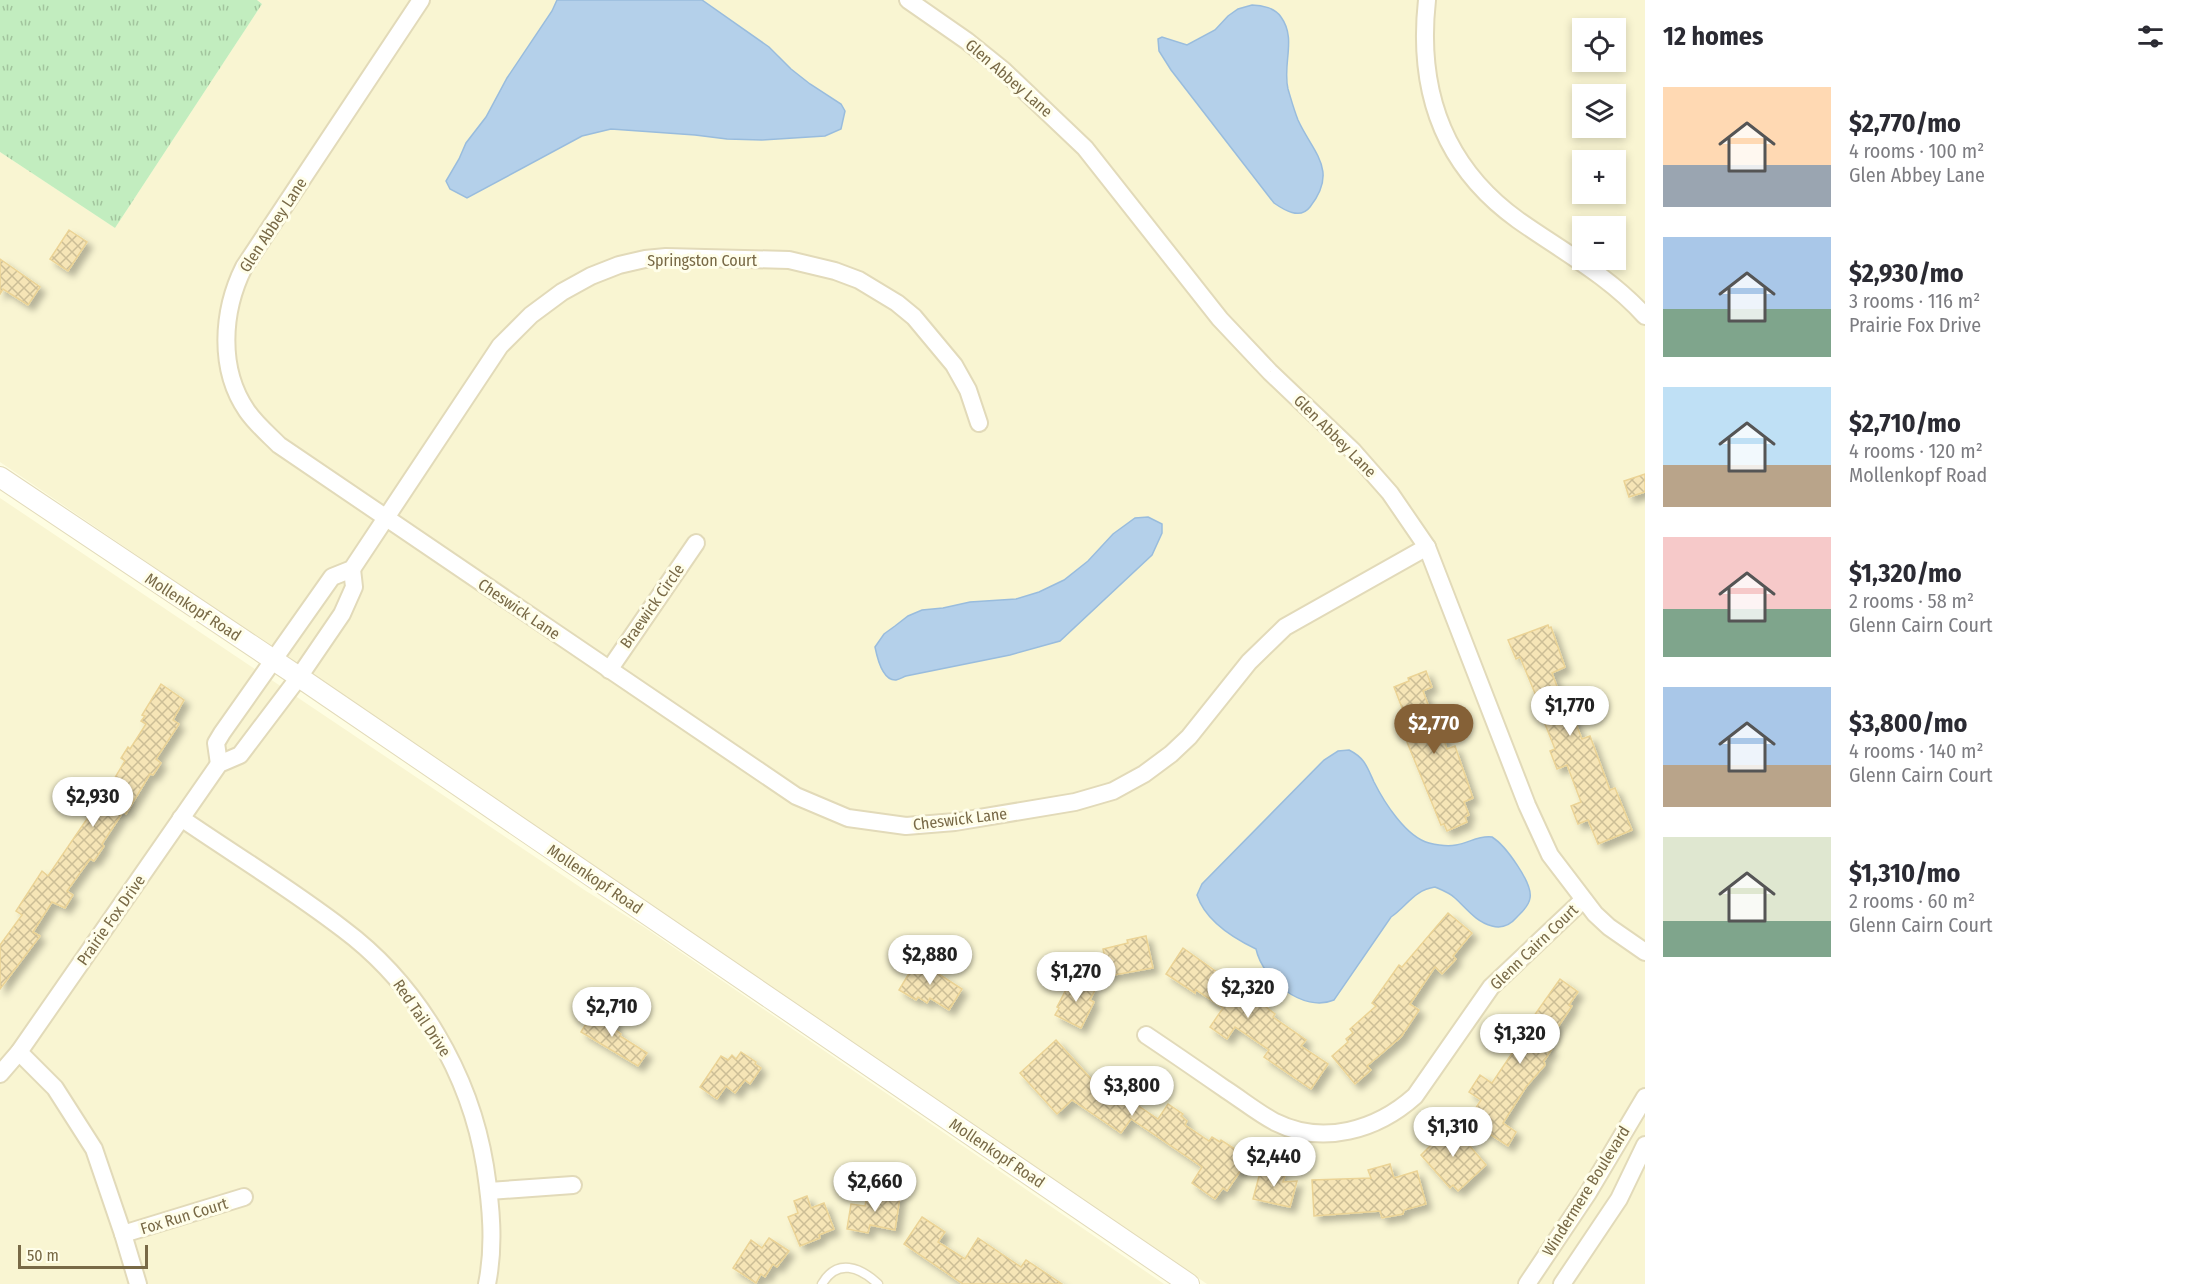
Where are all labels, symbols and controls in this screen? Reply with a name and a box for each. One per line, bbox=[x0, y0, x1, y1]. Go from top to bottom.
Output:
map controls bbox=[1572, 18, 1626, 270]
button: locate bbox=[1572, 18, 1626, 72]
icon: filters bbox=[2134, 20, 2167, 53]
text: 12 homes bbox=[1663, 21, 1763, 52]
street label: Glen Abbey Lane bbox=[962, 35, 1056, 121]
button: layers bbox=[1572, 84, 1626, 138]
text: $2,770/mo bbox=[1849, 108, 1961, 139]
icon: home bbox=[1711, 111, 1783, 183]
text: 4 rooms · 100 m² bbox=[1849, 139, 1984, 163]
button: + bbox=[1572, 150, 1626, 204]
text: Glen Abbey Lane bbox=[1849, 163, 1985, 187]
street label: Glen Abbey Lane bbox=[235, 174, 311, 276]
button: − bbox=[1572, 216, 1626, 270]
street label: Springston Court bbox=[647, 251, 758, 270]
text: $2,930/mo bbox=[1849, 258, 1964, 289]
icon: home bbox=[1711, 261, 1783, 333]
text: 3 rooms · 116 m² bbox=[1849, 289, 1980, 313]
text: Prairie Fox Drive bbox=[1849, 313, 1981, 337]
street label: Glen Abbey Lane bbox=[1290, 391, 1380, 481]
text: $2,710/mo bbox=[1849, 408, 1961, 439]
icon: home bbox=[1711, 411, 1783, 483]
text: 4 rooms · 120 m² bbox=[1849, 439, 1983, 463]
text: Mollenkopf Road bbox=[1849, 463, 1987, 487]
text: $1,320/mo bbox=[1849, 558, 1962, 589]
street label: Braewick Circle bbox=[616, 560, 688, 652]
icon: home bbox=[1711, 561, 1783, 633]
street label: Mollenkopf Road bbox=[141, 569, 245, 645]
street label: Cheswick Lane bbox=[474, 575, 564, 643]
text: 2 rooms · 58 m² bbox=[1849, 589, 1974, 613]
text: Glenn Cairn Court bbox=[1849, 613, 1993, 637]
pin: $1,770 bbox=[1521, 686, 1619, 737]
text: $1,770 bbox=[1545, 693, 1595, 717]
pin: $2,770 bbox=[1385, 704, 1483, 755]
text: $3,800/mo bbox=[1849, 708, 1967, 739]
text: $2,770 bbox=[1408, 711, 1460, 735]
icon: home bbox=[1711, 711, 1783, 783]
text: 4 rooms · 140 m² bbox=[1849, 739, 1984, 763]
text: Glenn Cairn Court bbox=[1849, 763, 1993, 787]
pin: $2,930 bbox=[44, 777, 142, 828]
text: $2,930 bbox=[66, 784, 120, 808]
street label: Cheswick Lane bbox=[912, 804, 1008, 834]
street label: Mollenkopf Road bbox=[544, 840, 646, 918]
text: $1,310/mo bbox=[1849, 858, 1960, 889]
icon: home bbox=[1711, 861, 1783, 933]
street label: Prairie Fox Drive bbox=[73, 871, 149, 969]
text: 2 rooms · 60 m² bbox=[1849, 889, 1975, 913]
street label: Glenn Cairn Court bbox=[1486, 900, 1582, 994]
text: Glenn Cairn Court bbox=[1849, 913, 1993, 937]
pin: $2,880 bbox=[881, 935, 979, 986]
text: $2,880 bbox=[902, 942, 958, 966]
pin: $1,270 bbox=[1027, 952, 1125, 1003]
text: $1,270 bbox=[1051, 959, 1101, 983]
pin: $2,320 bbox=[1199, 968, 1297, 1019]
text: $2,320 bbox=[1221, 975, 1275, 999]
street label: Red Tail Drive bbox=[389, 976, 455, 1060]
pin: $2,710 bbox=[563, 987, 661, 1038]
text: $2,710 bbox=[586, 994, 638, 1018]
pin: $1,320 bbox=[1471, 1014, 1569, 1065]
text: $1,320 bbox=[1494, 1021, 1546, 1045]
pin: $3,800 bbox=[1083, 1066, 1181, 1117]
text: $3,800 bbox=[1104, 1073, 1160, 1097]
pin: $1,310 bbox=[1404, 1107, 1502, 1158]
street label: Mollenkopf Road bbox=[946, 1114, 1048, 1192]
text: $1,310 bbox=[1428, 1114, 1478, 1138]
street label: Windermere Boulevard bbox=[1538, 1123, 1634, 1259]
pin: $2,440 bbox=[1225, 1137, 1323, 1188]
text: $2,440 bbox=[1247, 1144, 1301, 1168]
pin: $2,660 bbox=[826, 1162, 924, 1213]
text: $2,660 bbox=[847, 1169, 903, 1193]
street label: Fox Run Court bbox=[138, 1194, 231, 1238]
scale bar bbox=[18, 1242, 148, 1270]
text: 50 m bbox=[27, 1246, 59, 1265]

